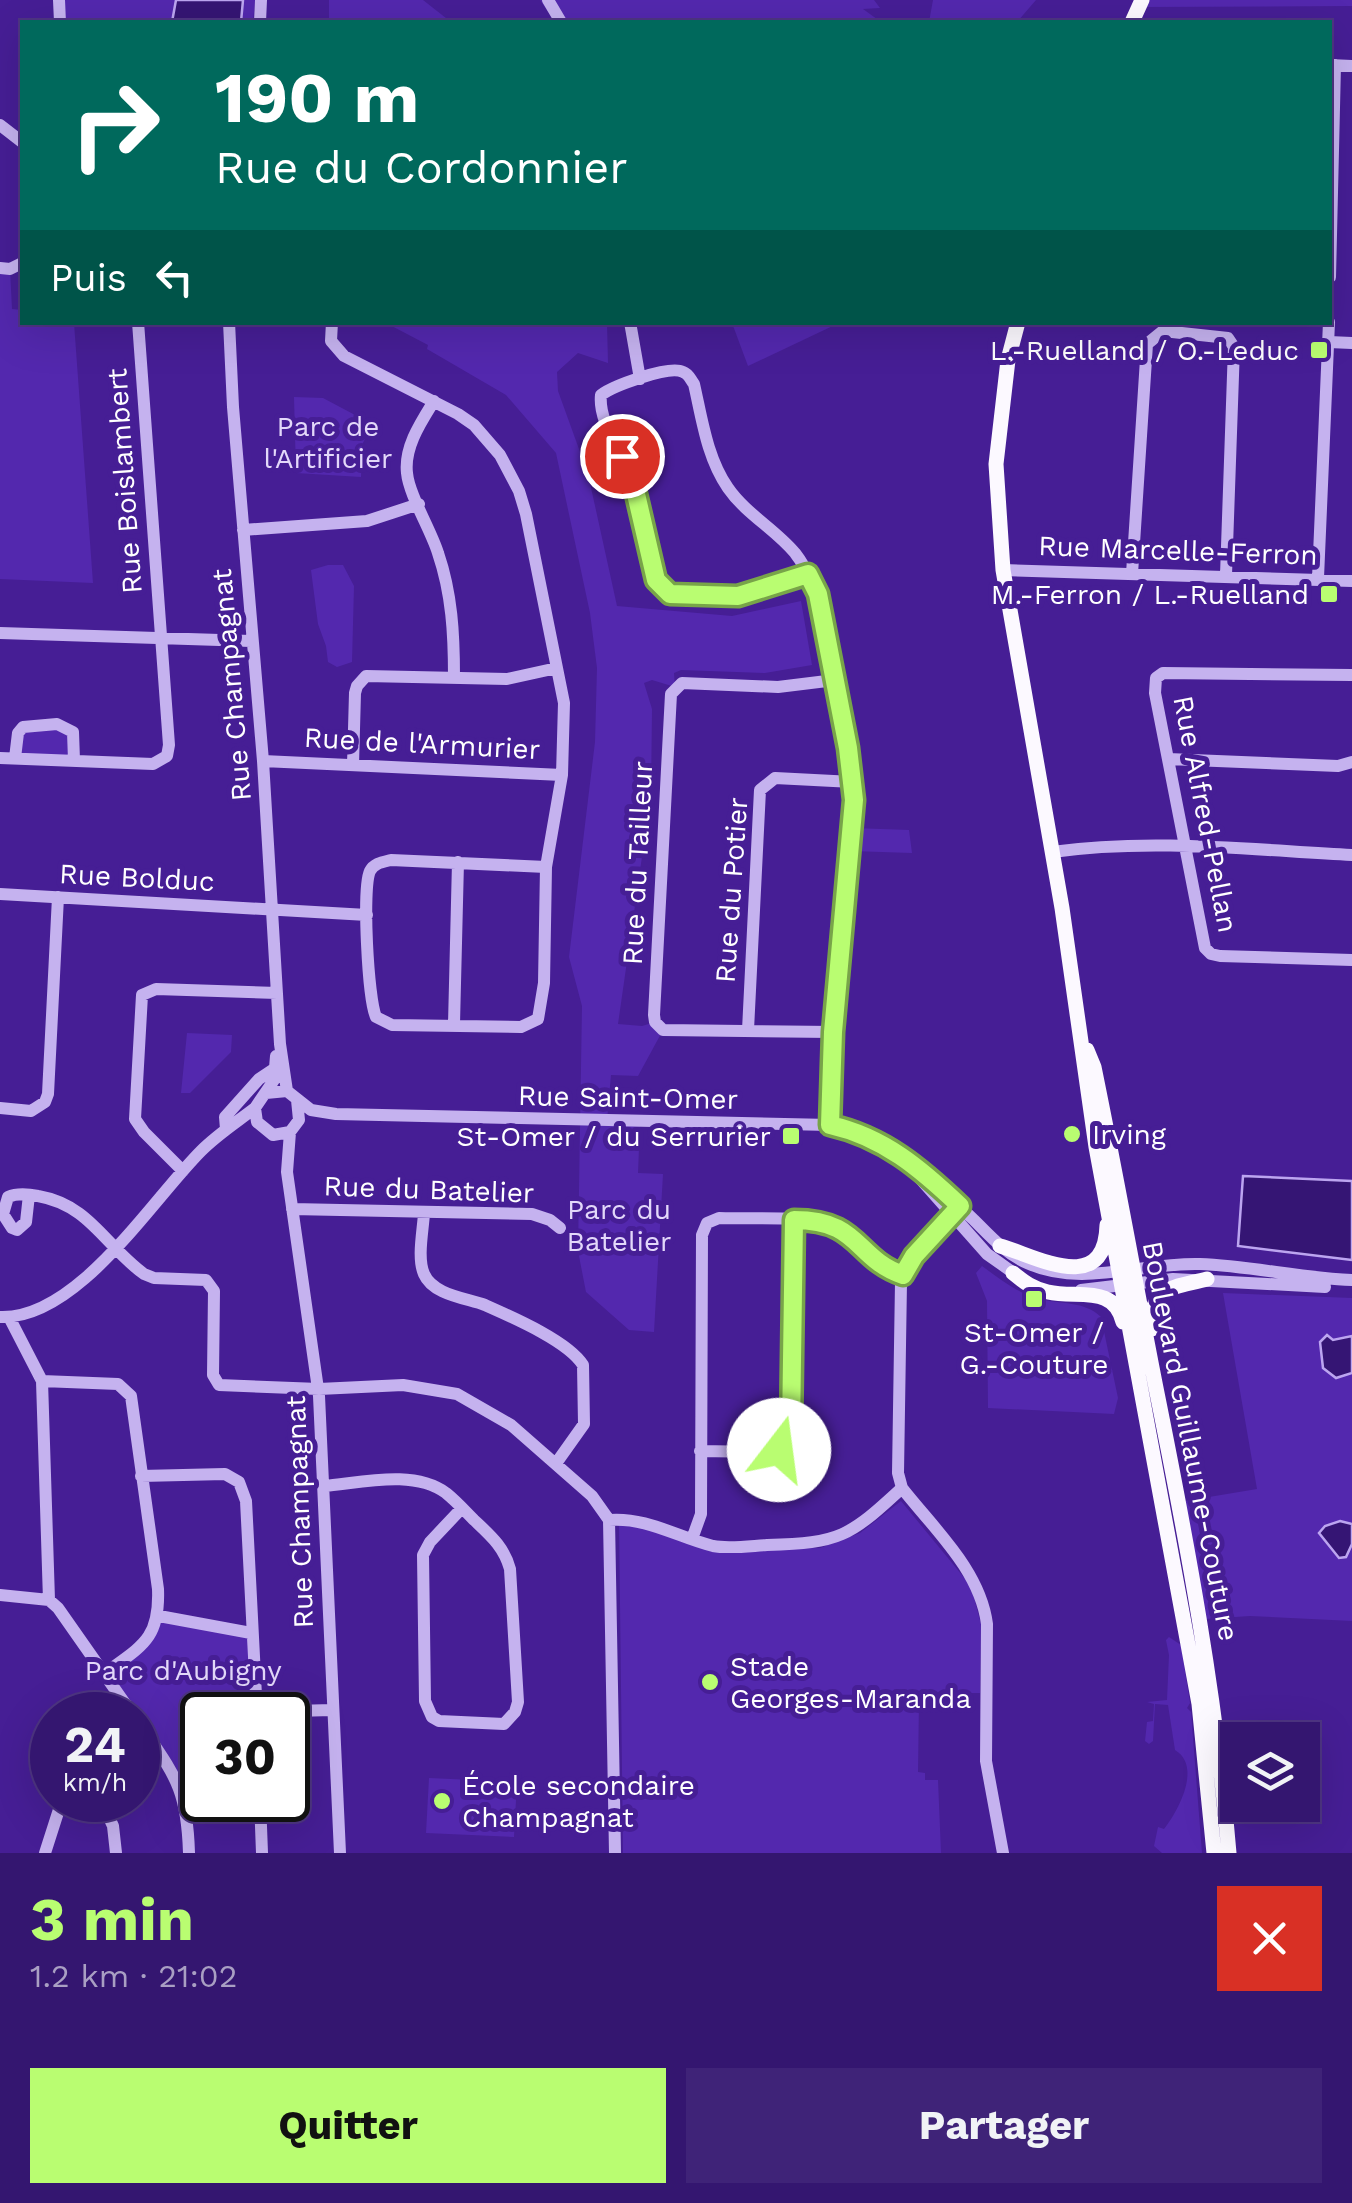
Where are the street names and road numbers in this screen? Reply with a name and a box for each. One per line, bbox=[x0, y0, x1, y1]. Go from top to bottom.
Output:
street label: Rue Boislambert bbox=[100, 367, 149, 595]
street label: Rue Marcelle-Ferron bbox=[1038, 529, 1318, 572]
street label: Rue Champagnat bbox=[205, 567, 258, 802]
street label: Rue Alfred-Pellan bbox=[1166, 693, 1245, 935]
street label: Rue de l'Armurier bbox=[303, 721, 541, 766]
street label: Rue du Tailleur bbox=[616, 760, 659, 966]
street label: Rue du Potier bbox=[709, 796, 754, 984]
street label: Rue Bolduc bbox=[58, 857, 215, 898]
street label: Rue Saint-Omer bbox=[518, 1079, 738, 1116]
street label: Rue du Batelier bbox=[323, 1169, 535, 1210]
street label: Boulevard Guillaume-Couture bbox=[1136, 1238, 1245, 1644]
street label: Rue Champagnat bbox=[279, 1395, 320, 1629]

